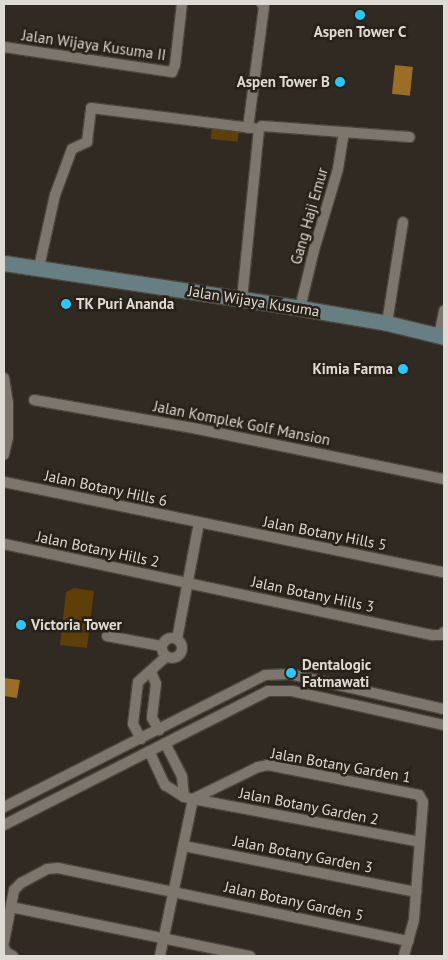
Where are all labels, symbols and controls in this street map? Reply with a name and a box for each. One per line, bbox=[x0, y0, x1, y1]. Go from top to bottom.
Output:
marker: Aspen Tower C bbox=[354, 9, 366, 21]
place label: Aspen Tower C bbox=[313, 23, 407, 41]
street label: Jalan Wijaya Kusuma II bbox=[21, 26, 167, 64]
place label: Aspen Tower B bbox=[236, 73, 330, 91]
marker: Aspen Tower B bbox=[334, 76, 346, 88]
street label: Gang Haji Emur bbox=[287, 166, 331, 266]
street label: Jalan Wijaya Kusuma bbox=[187, 282, 321, 320]
place label: TK Puri Ananda bbox=[76, 295, 175, 313]
marker: TK Puri Ananda bbox=[60, 298, 72, 310]
place label: Kimia Farma bbox=[312, 360, 393, 378]
marker: Kimia Farma bbox=[397, 363, 409, 375]
street label: Jalan Komplek Golf Mansion bbox=[152, 397, 332, 449]
street label: Jalan Botany Hills 6 bbox=[43, 466, 169, 510]
street label: Jalan Botany Hills 5 bbox=[262, 512, 388, 554]
street label: Jalan Botany Hills 2 bbox=[35, 527, 161, 571]
street label: Jalan Botany Hills 3 bbox=[250, 572, 376, 616]
place label: Victoria Tower bbox=[31, 616, 122, 634]
marker: Victoria Tower bbox=[15, 619, 27, 631]
place label: Dentalogic Fatmawati bbox=[302, 655, 371, 690]
marker: Dentalogic Fatmawati bbox=[284, 666, 298, 680]
street label: Jalan Botany Garden 1 bbox=[269, 744, 413, 786]
street label: Jalan Botany Garden 2 bbox=[238, 784, 380, 828]
street label: Jalan Botany Garden 3 bbox=[232, 832, 374, 876]
street label: Jalan Botany Garden 5 bbox=[223, 877, 365, 925]

